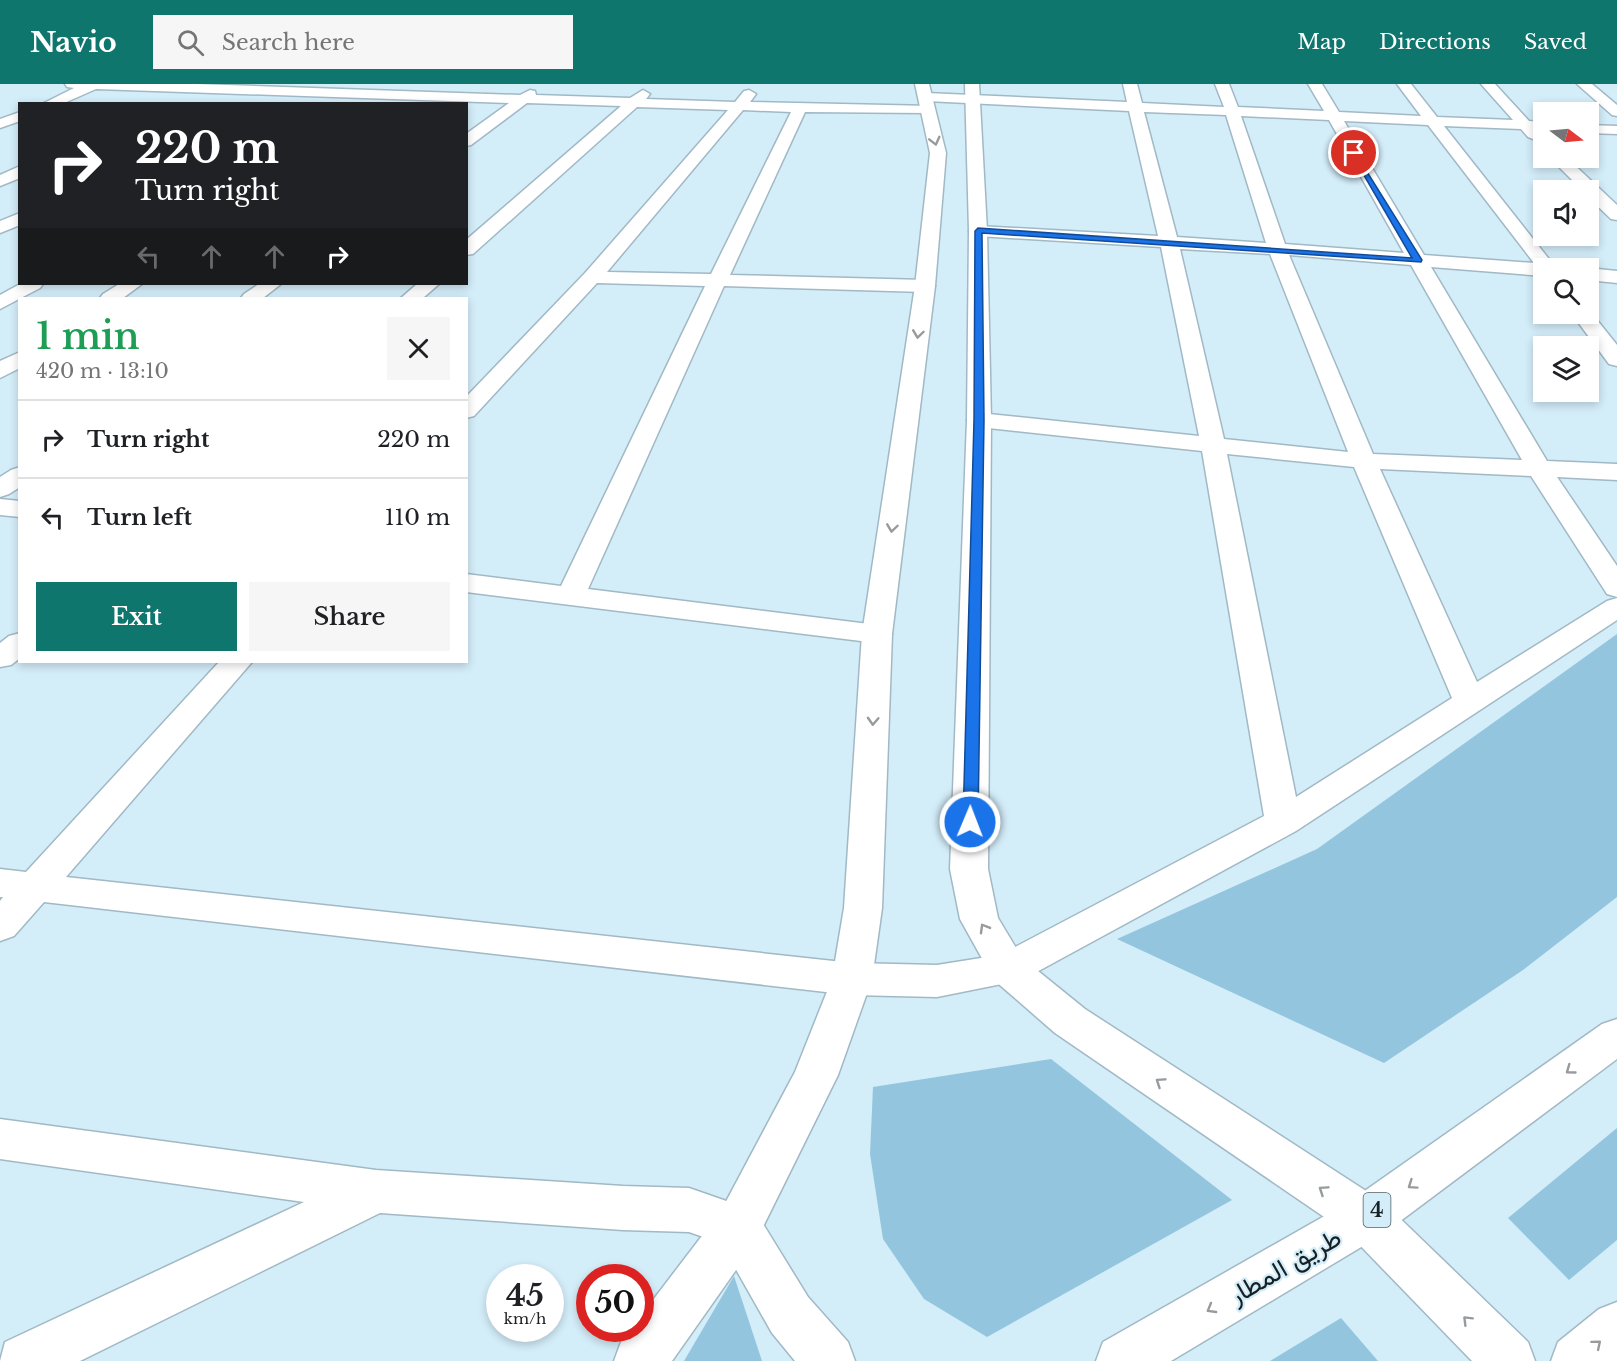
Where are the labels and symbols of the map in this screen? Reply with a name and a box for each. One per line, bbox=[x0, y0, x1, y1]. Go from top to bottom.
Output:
north arrow bbox=[1533, 102, 1599, 168]
pin bbox=[1328, 127, 1379, 178]
one-way arrow bbox=[927, 136, 940, 146]
one-way arrow bbox=[913, 330, 925, 339]
one-way arrow bbox=[886, 523, 898, 532]
one-way arrow bbox=[866, 717, 879, 726]
position arrow bbox=[938, 790, 1002, 854]
one-way arrow bbox=[980, 924, 991, 934]
one-way arrow bbox=[1565, 1063, 1576, 1074]
one-way arrow bbox=[1156, 1078, 1167, 1089]
one-way arrow bbox=[1408, 1178, 1419, 1189]
one-way arrow bbox=[1319, 1186, 1330, 1197]
road number: 4 bbox=[1364, 1193, 1390, 1227]
street label: طريق المطار bbox=[1222, 1221, 1347, 1311]
speed limit sign: 50 bbox=[576, 1264, 654, 1342]
one-way arrow bbox=[1206, 1302, 1217, 1314]
one-way arrow bbox=[1464, 1316, 1475, 1327]
one-way arrow bbox=[1590, 1340, 1601, 1351]

